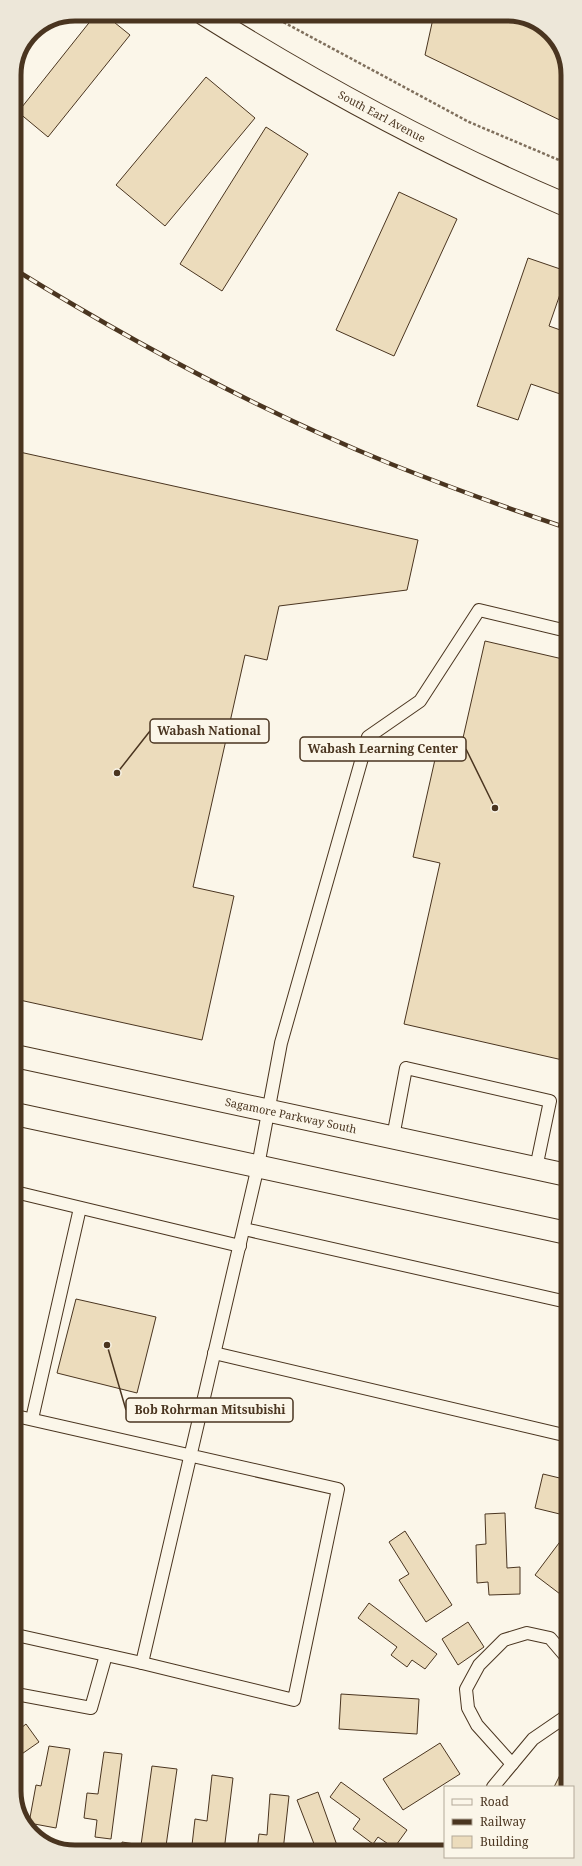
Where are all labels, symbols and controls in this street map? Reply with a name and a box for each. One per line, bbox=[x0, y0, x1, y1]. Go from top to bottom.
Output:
street label: South Earl Avenue bbox=[336, 87, 428, 145]
callout: Wabash National bbox=[150, 719, 269, 743]
text: Wabash National bbox=[157, 722, 262, 739]
callout: Wabash Learning Center bbox=[300, 737, 466, 761]
text: Wabash Learning Center bbox=[308, 740, 459, 757]
street label: Sagamore Parkway South bbox=[224, 1094, 358, 1136]
callout: Bob Rohrman Mitsubishi bbox=[126, 1398, 293, 1422]
text: Bob Rohrman Mitsubishi bbox=[135, 1401, 286, 1418]
legend bbox=[444, 1786, 574, 1858]
text: Road bbox=[480, 1793, 510, 1810]
text: Railway bbox=[480, 1813, 526, 1830]
text: Building bbox=[480, 1833, 529, 1850]

